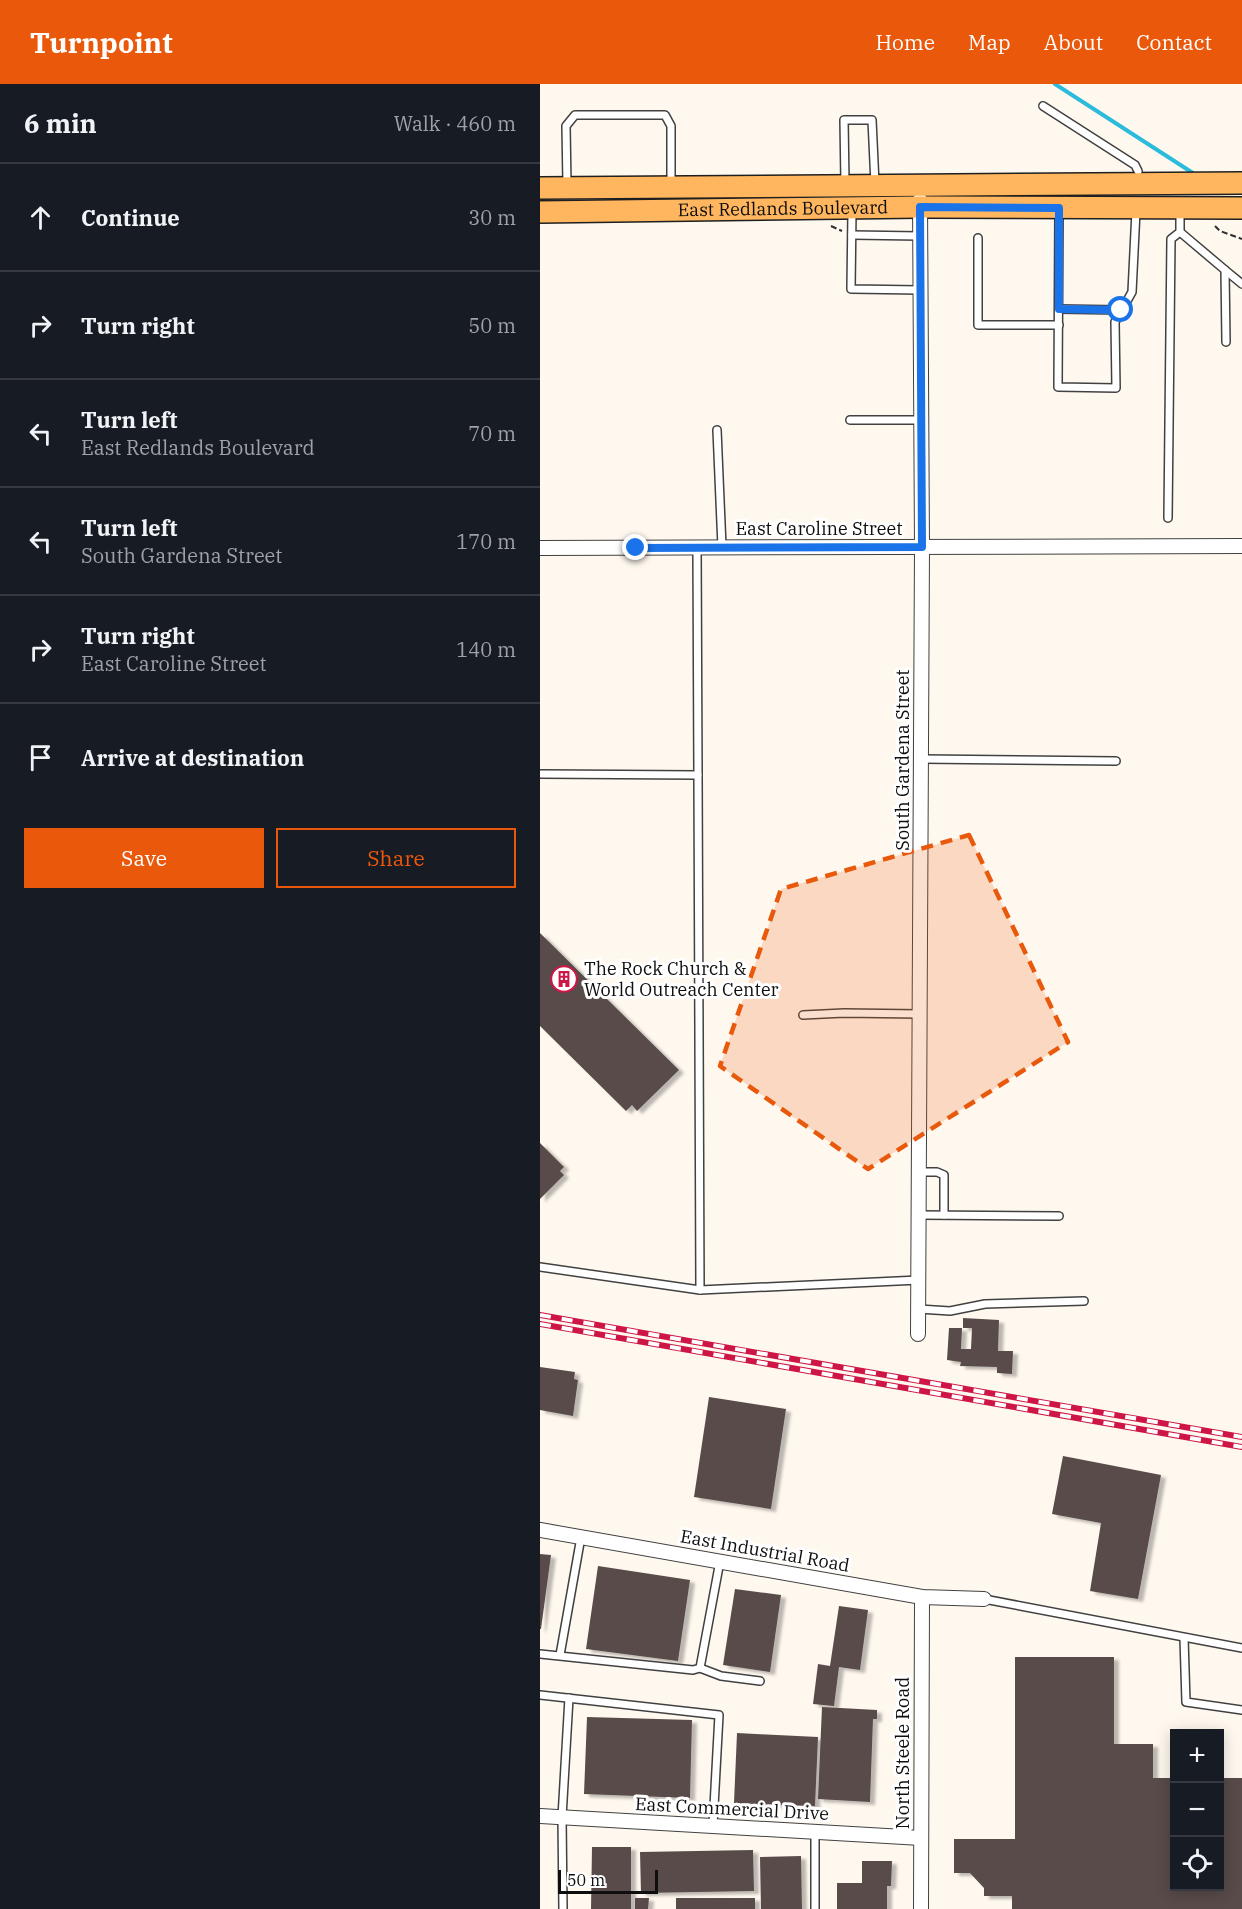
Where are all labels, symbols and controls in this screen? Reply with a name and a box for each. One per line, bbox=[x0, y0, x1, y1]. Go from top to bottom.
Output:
text: Turnpoint bbox=[30, 24, 173, 61]
text: Home bbox=[875, 28, 935, 56]
text: Map bbox=[968, 28, 1011, 56]
text: About bbox=[1044, 28, 1103, 56]
text: Contact bbox=[1136, 28, 1212, 56]
text: 6 min bbox=[24, 106, 97, 140]
text: Walk · 460 m bbox=[394, 110, 516, 137]
street label: East Redlands Boulevard bbox=[678, 195, 888, 221]
icon: ahead bbox=[24, 201, 57, 234]
text: Continue bbox=[81, 203, 180, 232]
text: 30 m bbox=[468, 204, 516, 231]
route start bbox=[1107, 296, 1133, 322]
icon: right bbox=[24, 309, 57, 342]
text: Turn right bbox=[81, 311, 195, 340]
text: 50 m bbox=[468, 312, 516, 339]
text: Turn left bbox=[81, 405, 177, 434]
icon: left bbox=[24, 417, 57, 450]
text: 70 m bbox=[468, 420, 516, 447]
text: East Redlands Boulevard bbox=[81, 434, 315, 461]
text: Turn left bbox=[81, 513, 177, 542]
street label: East Caroline Street bbox=[736, 517, 902, 540]
icon: left bbox=[24, 525, 57, 558]
text: 170 m bbox=[456, 528, 516, 555]
route end bbox=[622, 534, 648, 560]
text: South Gardena Street bbox=[81, 542, 282, 569]
text: Turn right bbox=[81, 621, 195, 650]
icon: right bbox=[24, 633, 57, 666]
text: 140 m bbox=[456, 636, 516, 663]
text: East Caroline Street bbox=[81, 650, 267, 677]
street label: South Gardena Street bbox=[891, 669, 914, 851]
icon: arrive bbox=[24, 741, 57, 774]
text: Arrive at destination bbox=[81, 743, 304, 772]
button: Save bbox=[24, 828, 264, 888]
button: Share bbox=[276, 828, 516, 888]
place label: The Rock Church & World Outreach Center bbox=[584, 957, 779, 1001]
building icon: The Rock Church & World Outreach Center bbox=[549, 964, 579, 994]
street label: East Industrial Road bbox=[679, 1524, 852, 1577]
street label: North Steele Road bbox=[891, 1677, 914, 1829]
map controls bbox=[1170, 1729, 1224, 1891]
button: + bbox=[1170, 1729, 1224, 1783]
button: − bbox=[1170, 1783, 1224, 1837]
street label: East Commercial Drive bbox=[635, 1792, 829, 1825]
button: locate bbox=[1170, 1837, 1224, 1891]
scale bar bbox=[558, 1867, 658, 1894]
text: 50 m bbox=[567, 1870, 605, 1890]

